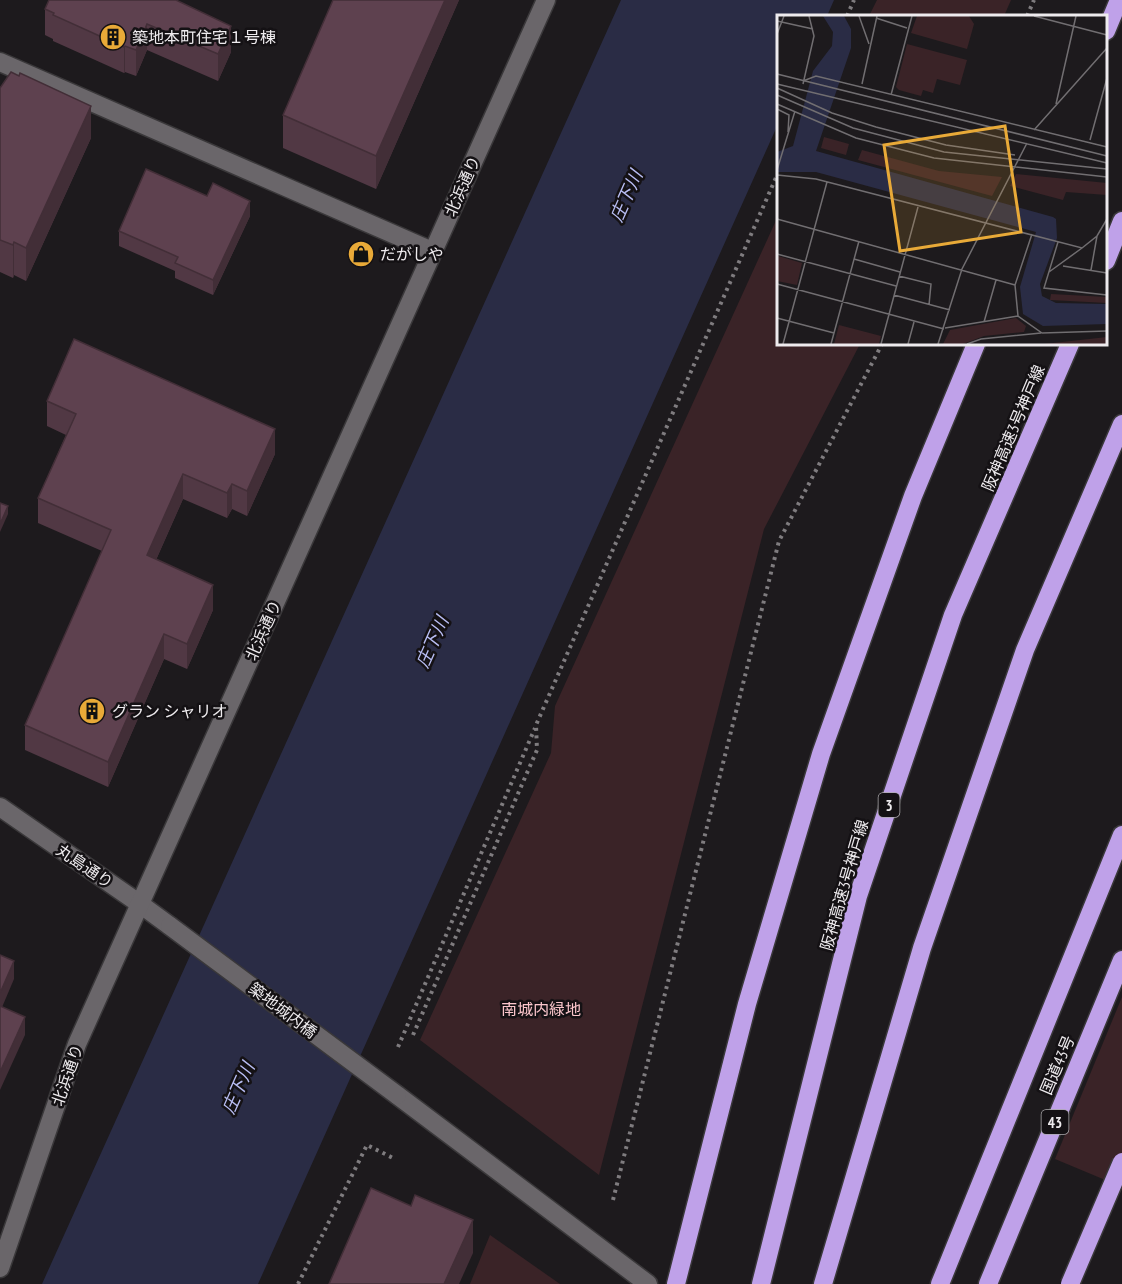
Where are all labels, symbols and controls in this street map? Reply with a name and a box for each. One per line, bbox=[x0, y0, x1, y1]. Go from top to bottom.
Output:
inset map bbox=[777, 15, 1107, 345]
building icon: 築地本町住宅１号棟 bbox=[98, 22, 128, 52]
place label: 築地本町住宅１号棟 bbox=[132, 27, 276, 47]
street label: 北浜通り bbox=[440, 153, 484, 219]
water label: 庄下川 bbox=[605, 165, 648, 225]
shop icon: だがしや bbox=[346, 239, 376, 269]
place label: だがしや bbox=[380, 244, 444, 264]
street label: 阪神高速3号神戸線 bbox=[977, 362, 1049, 494]
street label: 北浜通り bbox=[241, 597, 285, 663]
water label: 庄下川 bbox=[411, 611, 454, 671]
building icon: グラン シャリオ bbox=[77, 696, 107, 726]
place label: グラン シャリオ bbox=[112, 701, 227, 721]
road number: 3 bbox=[878, 793, 900, 817]
street label: 阪神高速3号神戸線 bbox=[816, 817, 872, 953]
street label: 丸島通り bbox=[53, 840, 117, 892]
street label: 築地城内橋 bbox=[245, 978, 321, 1042]
park label: 南城内緑地 bbox=[501, 999, 581, 1019]
street label: 国道43号 bbox=[1036, 1032, 1078, 1098]
street label: 北浜通り bbox=[47, 1041, 87, 1109]
water label: 庄下川 bbox=[217, 1057, 260, 1117]
road number: 43 bbox=[1042, 1110, 1068, 1134]

